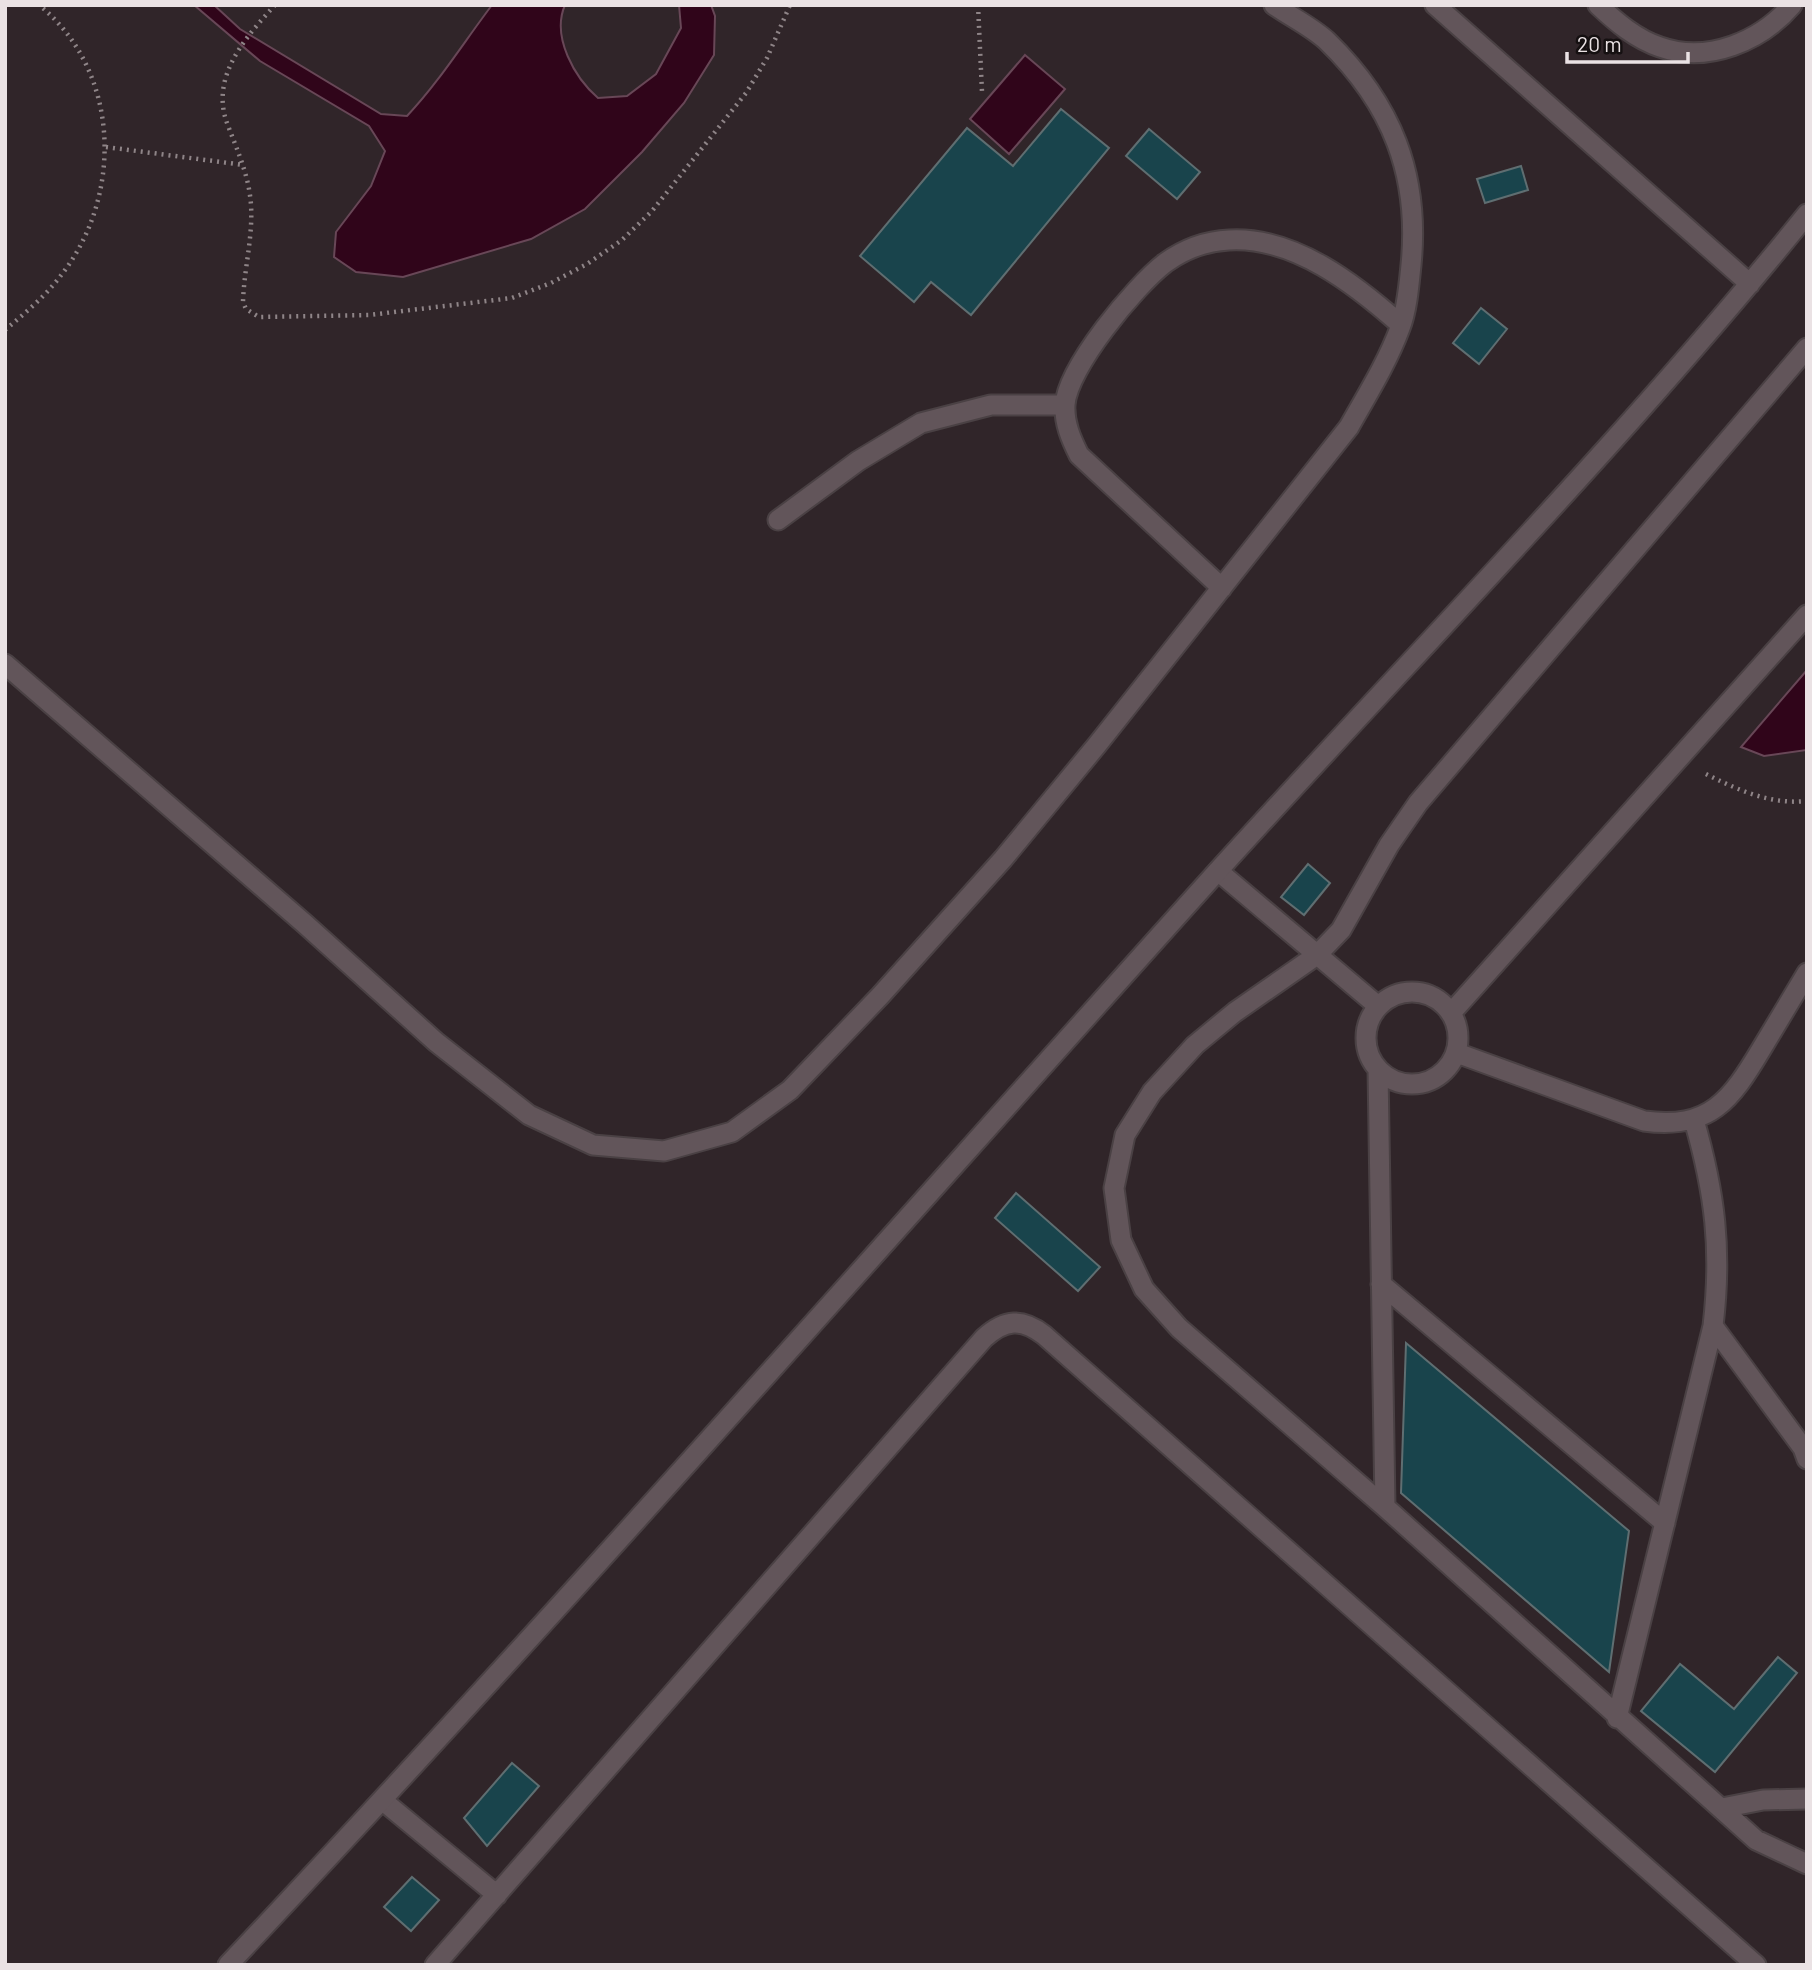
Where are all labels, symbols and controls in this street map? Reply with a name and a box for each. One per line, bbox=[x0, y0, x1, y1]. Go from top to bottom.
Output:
scale bar bbox=[1567, 21, 1688, 65]
text: 20 m bbox=[1577, 31, 1622, 56]

